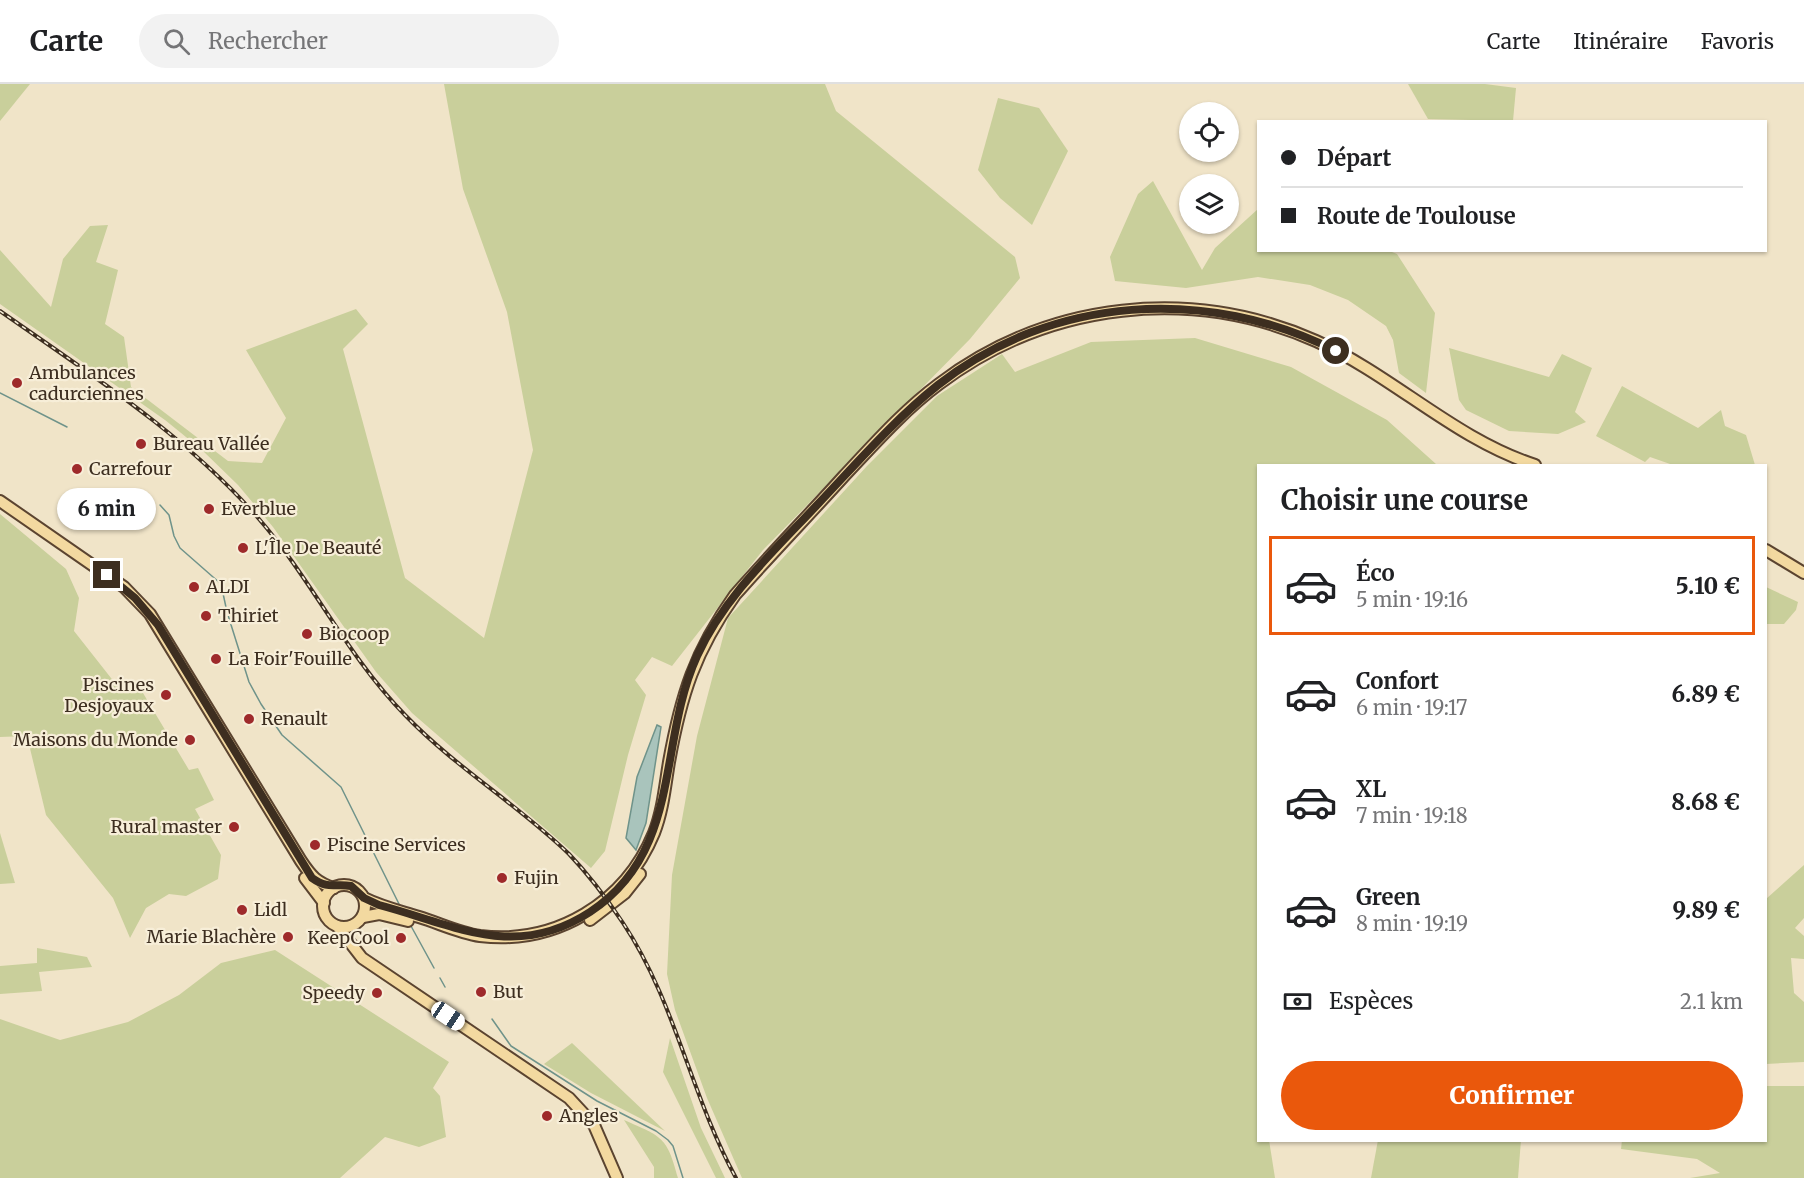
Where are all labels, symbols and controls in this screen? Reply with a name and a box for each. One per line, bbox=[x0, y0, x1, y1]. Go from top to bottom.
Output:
search box bbox=[139, 14, 559, 68]
text: Carte bbox=[30, 23, 103, 59]
icon: search bbox=[160, 25, 193, 58]
text: Rechercher bbox=[208, 27, 328, 55]
text: Carte bbox=[1487, 28, 1540, 55]
text: Itinéraire bbox=[1573, 28, 1668, 55]
text: Favoris bbox=[1701, 28, 1774, 55]
map controls bbox=[1179, 102, 1239, 234]
button: locate bbox=[1179, 102, 1239, 162]
text: Départ bbox=[1317, 144, 1391, 172]
button: layers bbox=[1179, 174, 1239, 234]
text: Route de Toulouse bbox=[1317, 202, 1516, 230]
route start bbox=[1322, 337, 1349, 364]
place label: Ambulances cadurciennes bbox=[28, 361, 144, 405]
marker: Ambulances cadurciennes bbox=[10, 376, 24, 390]
place label: Bureau Vallée bbox=[153, 432, 269, 455]
marker: Bureau Vallée bbox=[134, 437, 148, 451]
place label: Carrefour bbox=[89, 457, 172, 480]
marker: Carrefour bbox=[70, 462, 84, 476]
text: Choisir une course bbox=[1281, 483, 1528, 517]
callout: 6 min bbox=[57, 488, 156, 530]
text: 6 min bbox=[78, 496, 135, 521]
place label: Everblue bbox=[221, 497, 296, 520]
marker: Everblue bbox=[202, 502, 216, 516]
place label: L'Île De Beauté bbox=[255, 536, 381, 559]
marker: L'Île De Beauté bbox=[236, 541, 250, 555]
icon: car bbox=[1284, 559, 1338, 613]
text: Éco bbox=[1356, 559, 1395, 587]
route end bbox=[93, 561, 120, 588]
text: 5.10 € bbox=[1676, 572, 1740, 600]
place label: ALDI bbox=[205, 575, 250, 598]
marker: ALDI bbox=[187, 580, 201, 594]
text: 5 min · 19:16 bbox=[1356, 587, 1468, 612]
place label: Thiriet bbox=[218, 604, 279, 627]
marker: Thiriet bbox=[199, 609, 213, 623]
place label: Biocoop bbox=[319, 622, 389, 645]
marker: Biocoop bbox=[300, 627, 314, 641]
place label: La Foir'Fouille bbox=[228, 647, 352, 670]
marker: La Foir'Fouille bbox=[209, 652, 223, 666]
icon: car bbox=[1284, 667, 1338, 721]
text: Confort bbox=[1356, 667, 1439, 695]
place label: Piscines Desjoyaux bbox=[64, 673, 154, 717]
text: 6.89 € bbox=[1671, 680, 1740, 708]
marker: Piscines Desjoyaux bbox=[159, 688, 173, 702]
text: 6 min · 19:17 bbox=[1356, 695, 1467, 720]
place label: Renault bbox=[261, 707, 328, 730]
marker: Renault bbox=[242, 712, 256, 726]
place label: Maisons du Monde bbox=[13, 728, 178, 751]
marker: Maisons du Monde bbox=[183, 733, 197, 747]
icon: car bbox=[1284, 775, 1338, 829]
text: XL bbox=[1356, 775, 1386, 803]
text: 8.68 € bbox=[1671, 788, 1740, 816]
text: 7 min · 19:18 bbox=[1356, 803, 1468, 828]
place label: Rural master bbox=[110, 815, 222, 838]
marker: Rural master bbox=[227, 820, 241, 834]
place label: Piscine Services bbox=[327, 833, 466, 856]
marker: Piscine Services bbox=[308, 838, 322, 852]
place label: Fujin bbox=[514, 866, 559, 889]
marker: Fujin bbox=[495, 871, 509, 885]
icon: car bbox=[1284, 883, 1338, 937]
text: Green bbox=[1356, 883, 1420, 911]
text: 9.89 € bbox=[1673, 896, 1740, 924]
place label: Lidl bbox=[254, 898, 288, 921]
marker: Lidl bbox=[235, 903, 249, 917]
text: 8 min · 19:19 bbox=[1356, 911, 1468, 936]
place label: Marie Blachère bbox=[147, 925, 276, 948]
place label: KeepCool bbox=[307, 926, 389, 949]
marker: Marie Blachère bbox=[281, 930, 295, 944]
marker: KeepCool bbox=[394, 931, 408, 945]
place label: But bbox=[493, 980, 523, 1003]
place label: Speedy bbox=[302, 981, 366, 1004]
marker: But bbox=[474, 985, 488, 999]
icon: cash bbox=[1281, 985, 1314, 1018]
marker: Speedy bbox=[370, 986, 384, 1000]
text: Espèces bbox=[1329, 987, 1413, 1015]
text: 2.1 km bbox=[1680, 989, 1743, 1014]
car bbox=[428, 998, 468, 1034]
button: Confirmer bbox=[1281, 1061, 1743, 1130]
place label: Angles bbox=[558, 1104, 618, 1127]
marker: Angles bbox=[540, 1109, 554, 1123]

